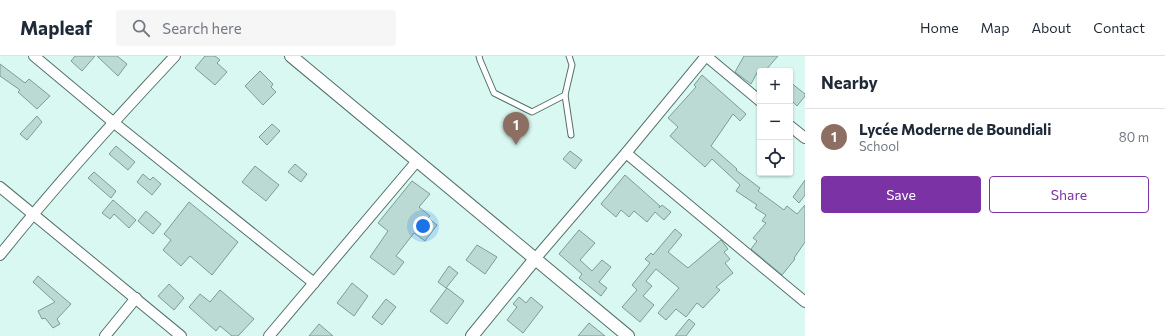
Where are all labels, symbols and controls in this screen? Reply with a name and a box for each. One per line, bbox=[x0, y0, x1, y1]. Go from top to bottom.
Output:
search box bbox=[116, 10, 396, 46]
text: Mapleaf bbox=[20, 16, 92, 39]
icon: search bbox=[130, 17, 152, 39]
text: Search here bbox=[162, 19, 242, 37]
text: Home bbox=[920, 19, 959, 36]
text: Map bbox=[981, 19, 1009, 36]
text: About bbox=[1031, 19, 1071, 36]
text: Contact bbox=[1093, 19, 1145, 36]
map controls bbox=[757, 68, 793, 176]
button: + bbox=[757, 68, 793, 104]
text: Nearby bbox=[821, 72, 878, 93]
button: − bbox=[757, 104, 793, 140]
pin: 1 bbox=[503, 112, 529, 145]
text: Lycée Moderne de Boundiali bbox=[859, 120, 1051, 138]
text: 1 bbox=[831, 129, 837, 145]
text: 80 m bbox=[1119, 129, 1149, 145]
text: School bbox=[859, 138, 899, 154]
button: locate bbox=[757, 140, 793, 176]
button: Save bbox=[821, 176, 981, 213]
button: Share bbox=[989, 176, 1149, 213]
your location bbox=[413, 216, 433, 236]

